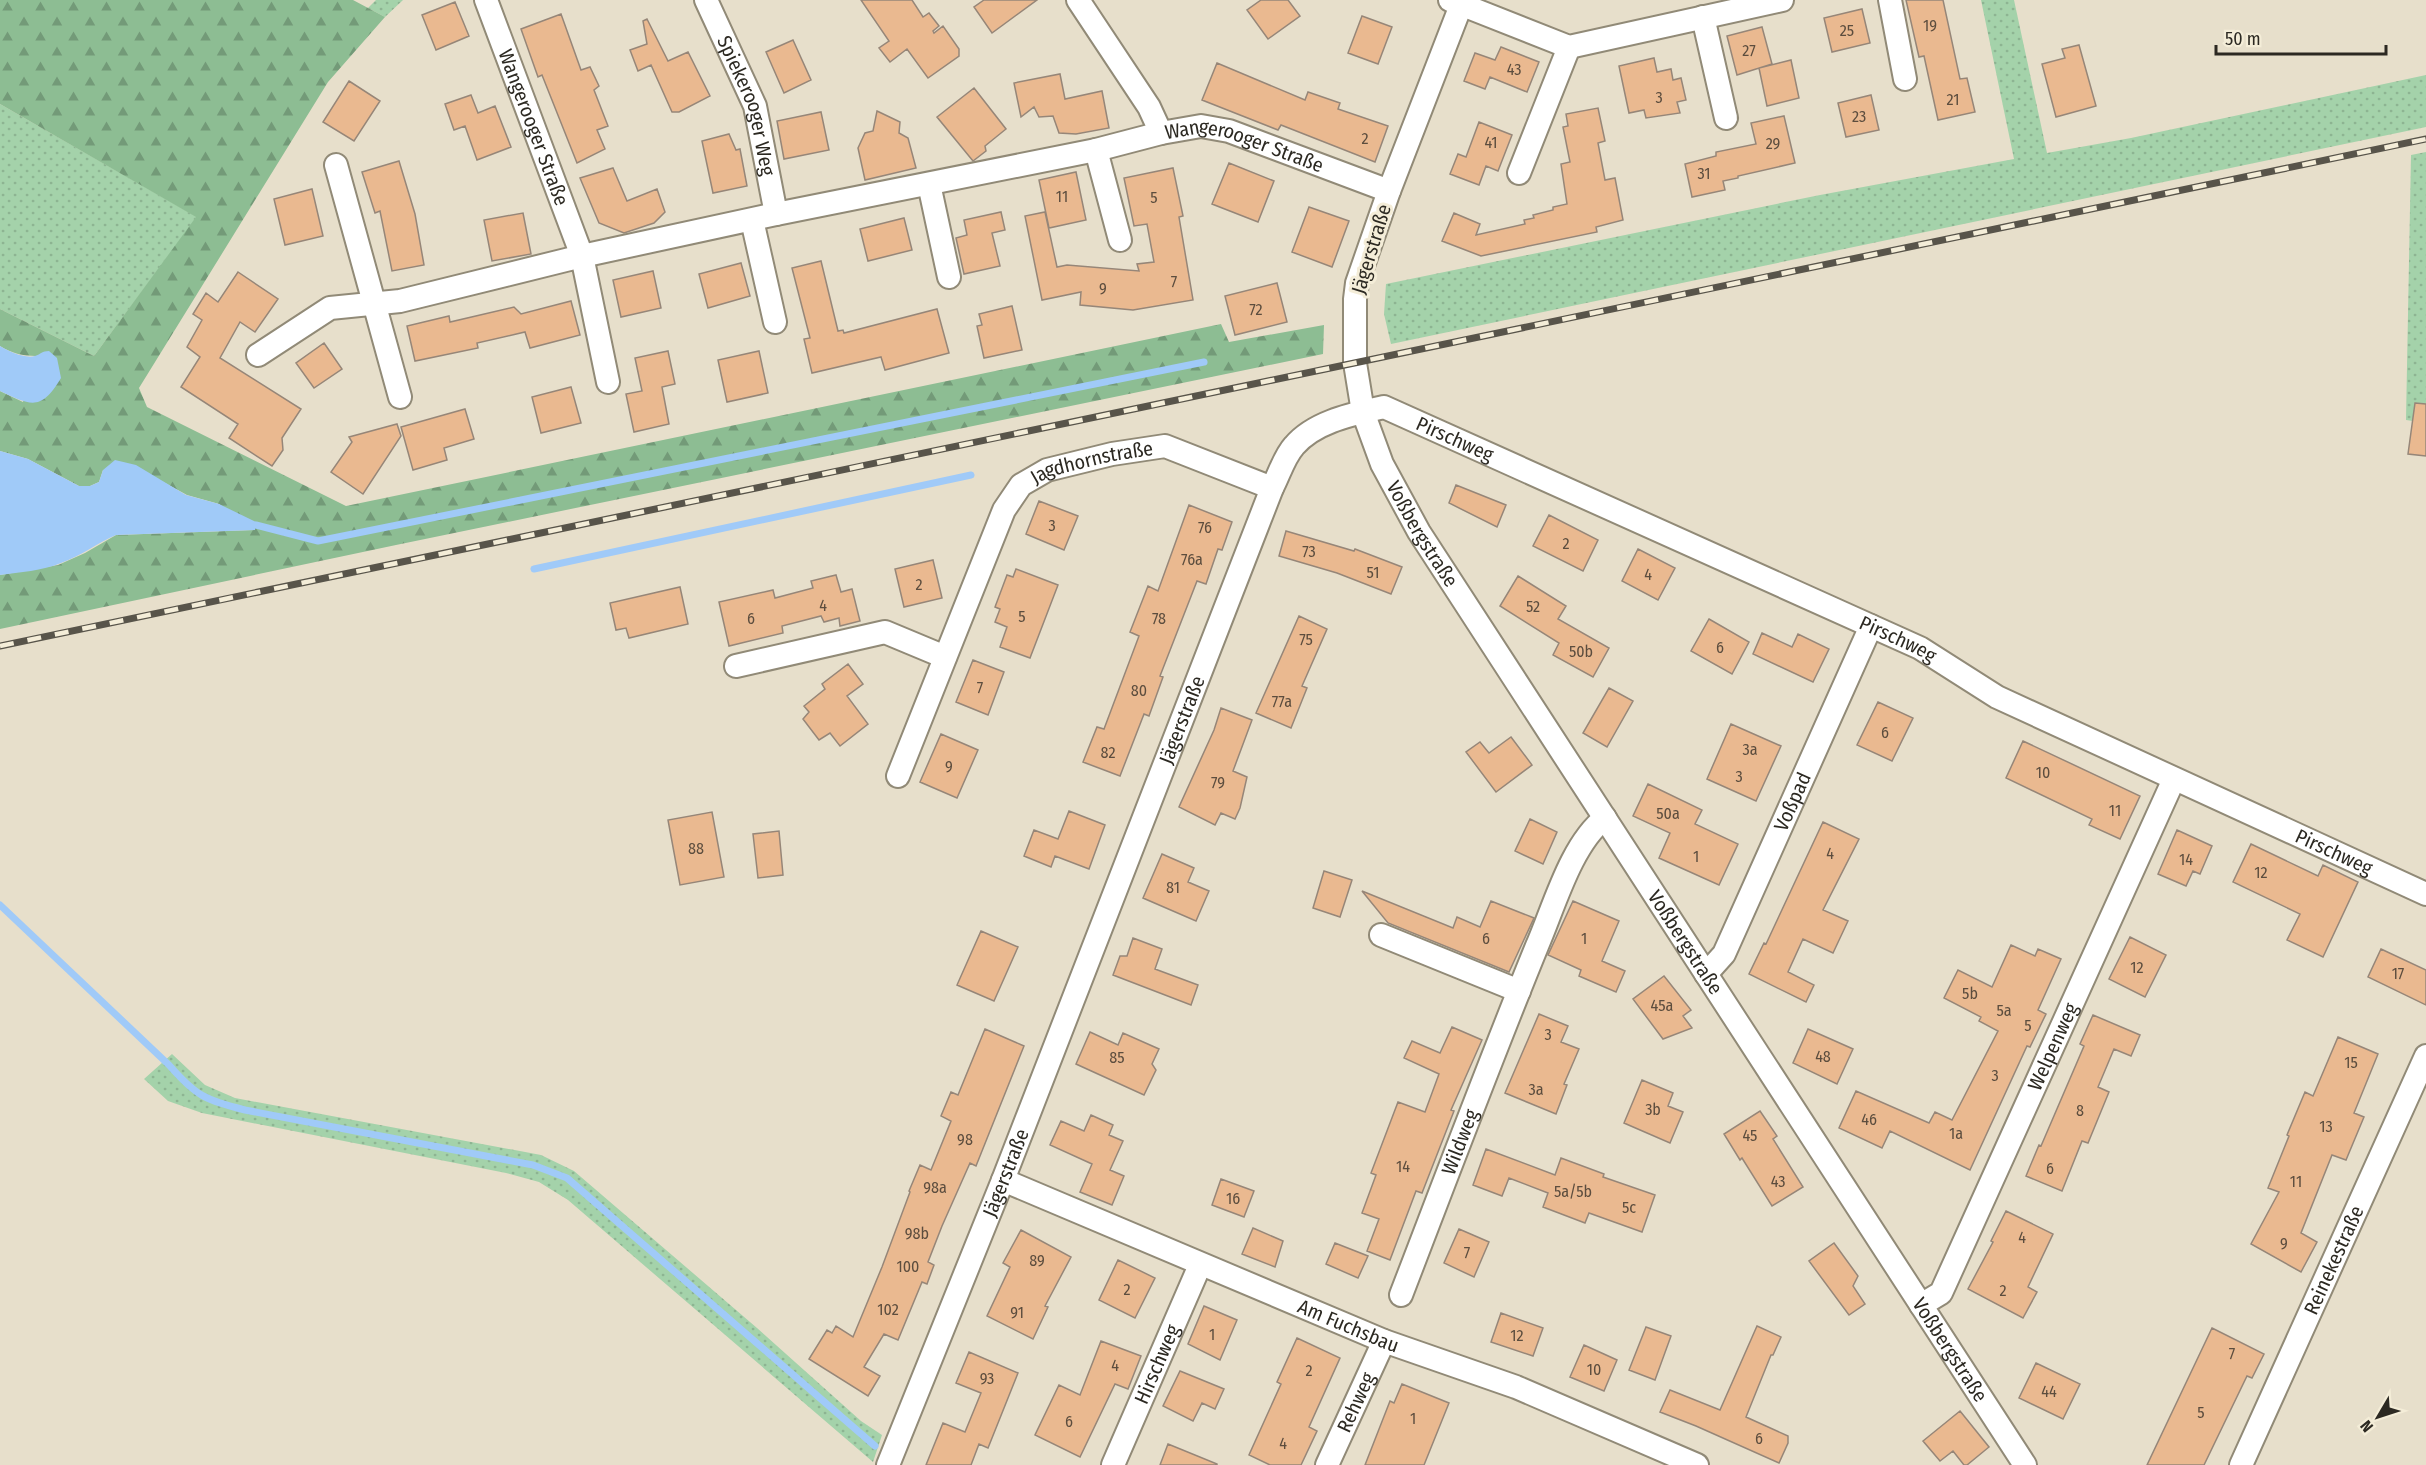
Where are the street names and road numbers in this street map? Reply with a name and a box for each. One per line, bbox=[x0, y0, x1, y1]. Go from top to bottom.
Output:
street label: Spiekerooger Weg bbox=[712, 32, 780, 178]
street label: Wangerooger Straße bbox=[494, 46, 574, 209]
street label: Wangerooger Straße bbox=[1163, 114, 1327, 177]
street label: Jägerstraße bbox=[1346, 201, 1396, 297]
street label: Pirschweg bbox=[1413, 411, 1498, 467]
street label: Jagdhornstraße bbox=[1026, 436, 1154, 489]
street label: Voßbergstraße bbox=[1381, 477, 1463, 591]
street label: Pirschweg bbox=[1856, 610, 1942, 668]
street label: Jägerstraße bbox=[1154, 672, 1210, 767]
street label: Voßpad bbox=[1769, 768, 1816, 835]
street label: Pirschweg bbox=[2292, 824, 2377, 880]
street label: Voßbergstraße bbox=[1643, 886, 1728, 999]
street label: Welpenweg bbox=[2023, 998, 2083, 1094]
street label: Wildweg bbox=[1436, 1105, 1483, 1178]
street label: Jägerstraße bbox=[977, 1125, 1034, 1220]
street label: Reinekestraße bbox=[2299, 1202, 2369, 1318]
street label: Voßbergstraße bbox=[1908, 1293, 1993, 1406]
street label: Am Fuchsbau bbox=[1294, 1294, 1402, 1357]
street label: Hirschweg bbox=[1129, 1320, 1185, 1407]
street label: Rehweg bbox=[1332, 1368, 1380, 1436]

